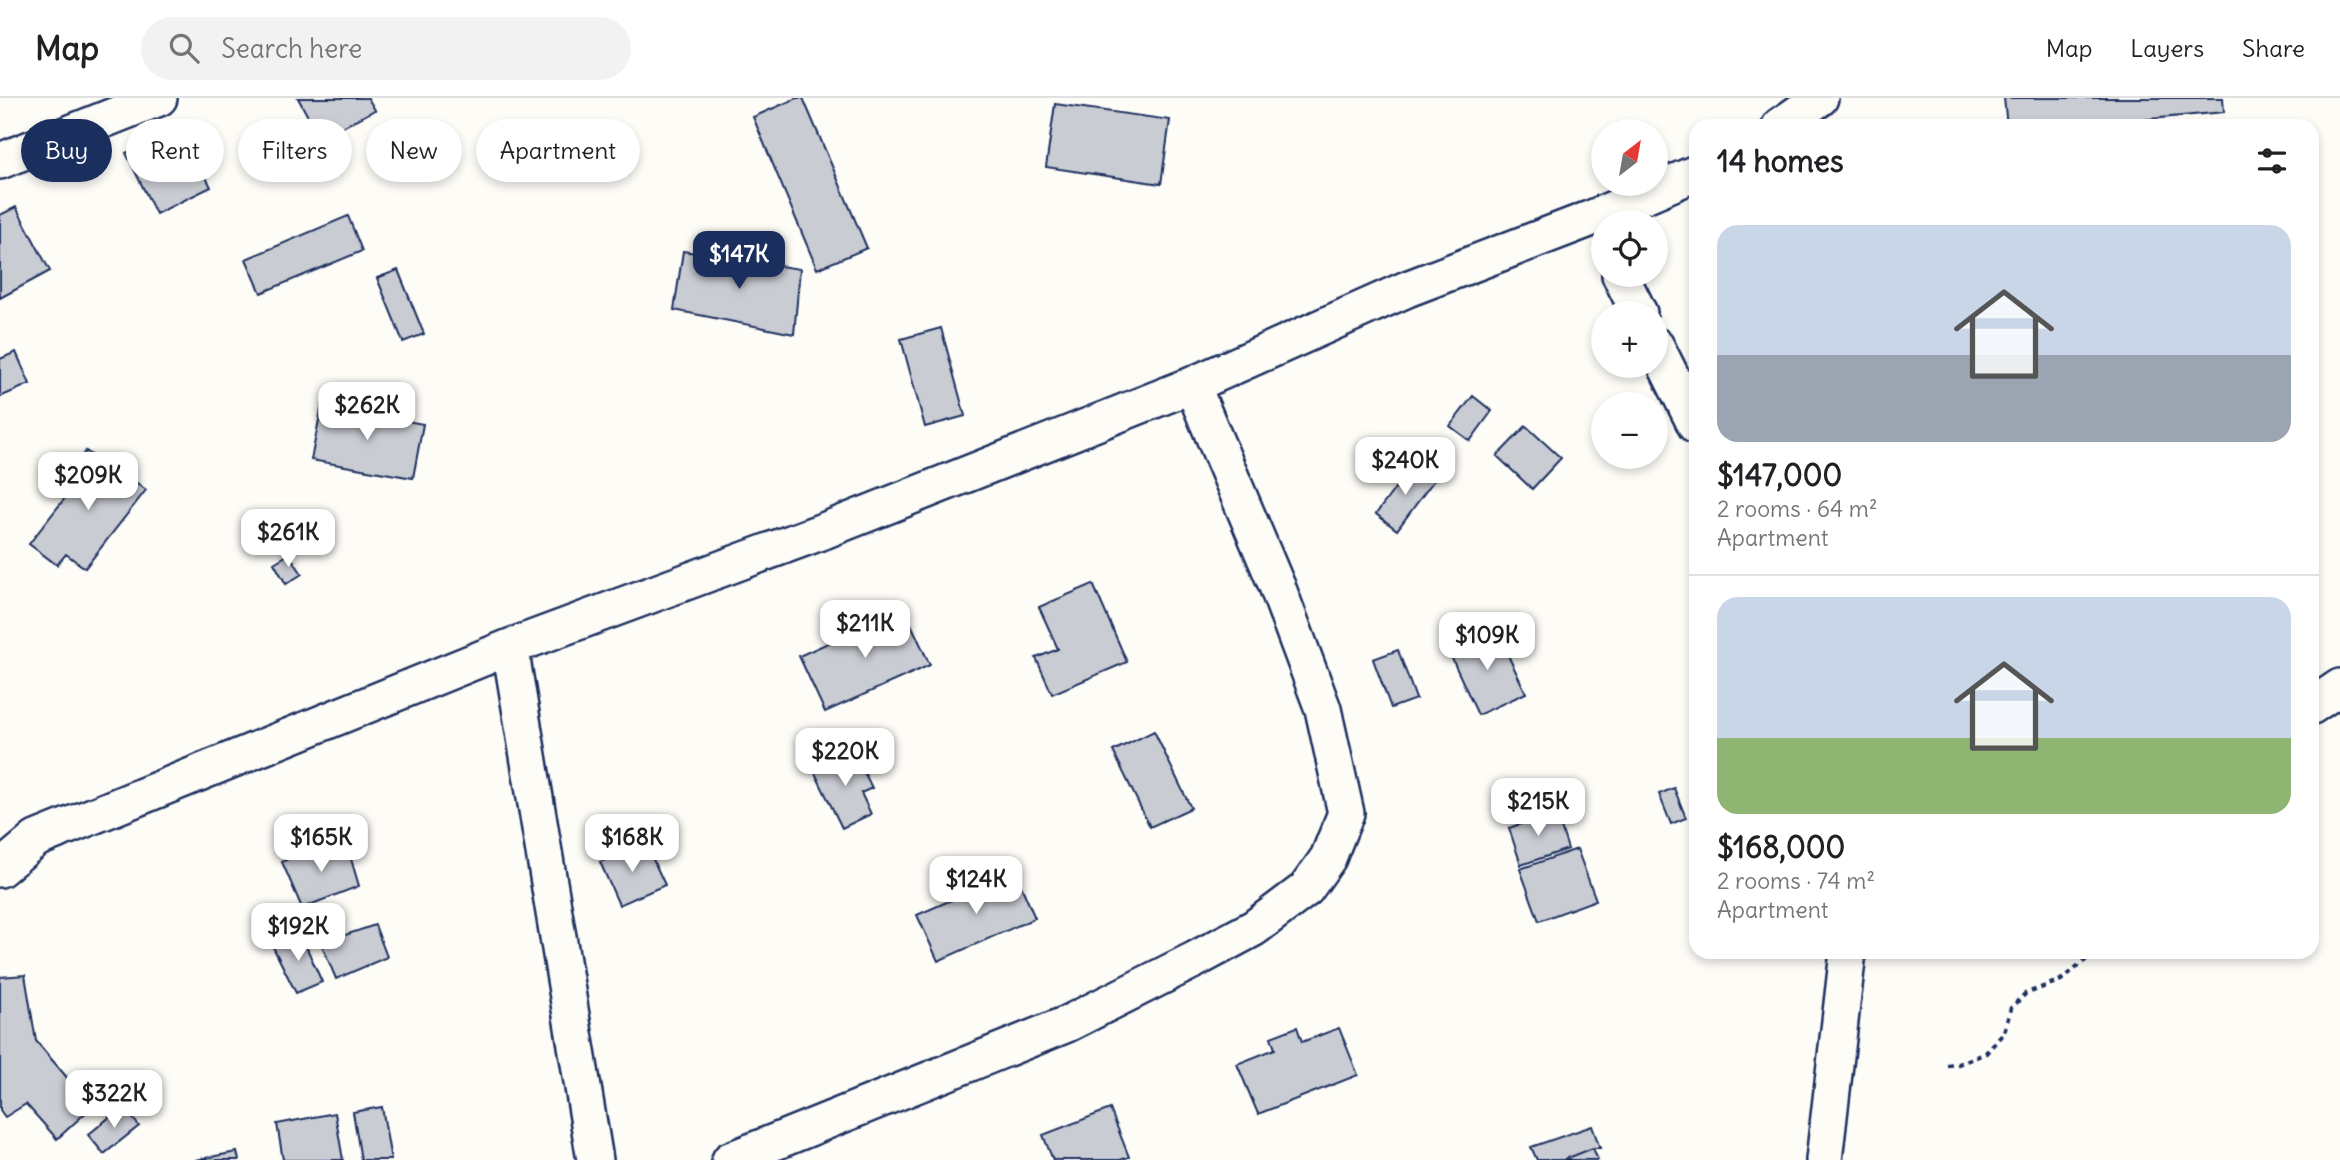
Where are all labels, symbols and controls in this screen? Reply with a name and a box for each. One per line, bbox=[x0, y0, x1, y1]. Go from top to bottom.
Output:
search box bbox=[141, 17, 631, 80]
text: Map bbox=[35, 27, 99, 69]
icon: search bbox=[165, 29, 203, 67]
text: Search here bbox=[221, 32, 362, 65]
text: Map bbox=[2046, 33, 2092, 63]
text: Layers bbox=[2130, 33, 2204, 63]
text: Share bbox=[2242, 33, 2305, 63]
chip: Buy bbox=[21, 119, 112, 182]
chip: Rent bbox=[126, 119, 224, 182]
chip: Filters bbox=[238, 119, 352, 182]
chip: New bbox=[366, 119, 462, 182]
chip: Apartment bbox=[476, 119, 640, 182]
north arrow bbox=[1591, 119, 1668, 196]
map controls bbox=[1591, 119, 1668, 469]
text: 14 homes bbox=[1717, 142, 1844, 180]
icon: filters bbox=[2253, 142, 2291, 180]
button: locate bbox=[1591, 210, 1668, 287]
pin: $147K bbox=[690, 232, 788, 291]
text: $147K bbox=[709, 239, 769, 268]
icon: home bbox=[1941, 271, 2067, 397]
button: + bbox=[1591, 301, 1668, 378]
pin: $262K bbox=[318, 382, 416, 442]
text: $262K bbox=[334, 390, 400, 419]
button: − bbox=[1591, 392, 1668, 469]
pin: $240K bbox=[1356, 438, 1454, 497]
text: $240K bbox=[1371, 445, 1439, 474]
pin: $209K bbox=[39, 452, 137, 512]
text: $147,000 bbox=[1717, 456, 1842, 494]
text: $209K bbox=[54, 460, 122, 489]
text: 2 rooms · 64 m² bbox=[1717, 494, 1878, 523]
pin: $261K bbox=[239, 510, 337, 569]
text: $261K bbox=[257, 517, 319, 546]
text: Apartment bbox=[1717, 523, 1829, 552]
pin: $211K bbox=[816, 601, 914, 660]
text: $211K bbox=[836, 608, 894, 637]
pin: $109K bbox=[1438, 612, 1536, 672]
text: $109K bbox=[1455, 620, 1519, 649]
icon: home bbox=[1941, 643, 2067, 769]
pin: $220K bbox=[796, 728, 894, 788]
text: $220K bbox=[811, 736, 879, 765]
pin: $215K bbox=[1489, 778, 1587, 838]
text: $215K bbox=[1507, 786, 1569, 815]
pin: $165K bbox=[272, 814, 370, 874]
pin: $168K bbox=[583, 814, 681, 874]
text: $165K bbox=[290, 822, 352, 851]
text: $168K bbox=[601, 822, 663, 851]
text: $168,000 bbox=[1717, 828, 1845, 866]
pin: $124K bbox=[927, 856, 1025, 916]
text: $124K bbox=[945, 864, 1007, 893]
text: 2 rooms · 74 m² bbox=[1717, 866, 1875, 895]
text: Apartment bbox=[1717, 895, 1829, 924]
pin: $192K bbox=[249, 904, 347, 963]
text: $192K bbox=[267, 911, 329, 940]
pin: $322K bbox=[65, 1070, 163, 1130]
text: $322K bbox=[81, 1078, 147, 1107]

